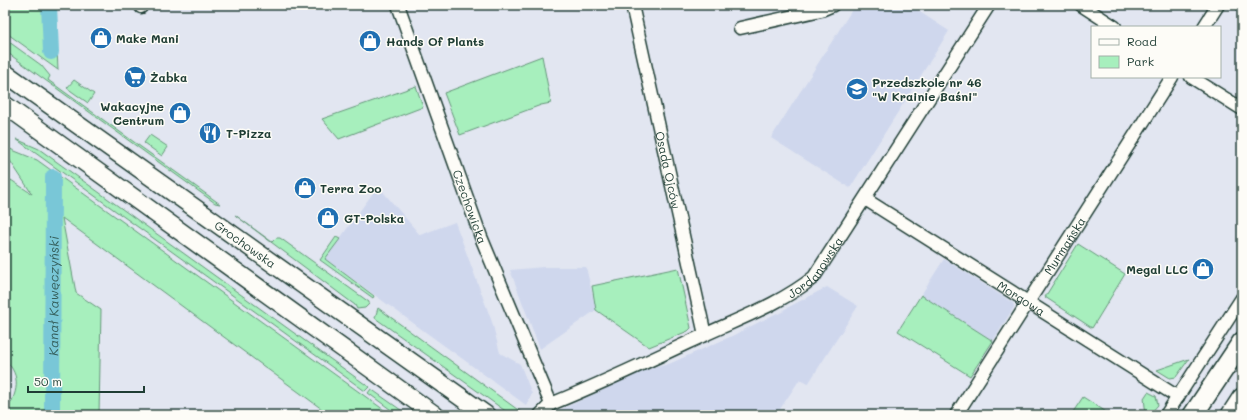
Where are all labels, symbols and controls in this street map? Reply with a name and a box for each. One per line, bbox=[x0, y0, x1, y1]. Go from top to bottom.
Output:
shop icon: Make Mani bbox=[88, 25, 114, 51]
legend bbox=[1091, 26, 1221, 78]
shop icon: Hands Of Plants bbox=[357, 28, 383, 54]
place label: Make Mani bbox=[116, 30, 179, 46]
place label: Hands Of Plants bbox=[386, 33, 484, 49]
text: Road bbox=[1127, 33, 1157, 49]
text: Park bbox=[1127, 53, 1154, 69]
supermarket icon: Żabka bbox=[122, 64, 148, 90]
place label: Żabka bbox=[150, 69, 187, 85]
place label: Przedszkole nr 46 "W Krainie Baśni" bbox=[872, 74, 982, 104]
school or university icon: Przedszkole nr 46 "W Krainie Baśni" bbox=[844, 76, 870, 102]
place label: Wakacyjne Centrum bbox=[100, 98, 164, 128]
shop icon: Wakacyjne Centrum bbox=[167, 100, 193, 126]
restaurant icon: T-Pizza bbox=[197, 120, 223, 146]
place label: T-Pizza bbox=[226, 125, 271, 141]
street label: Osada Ojców bbox=[652, 130, 685, 210]
street label: Czechowicka bbox=[449, 167, 491, 246]
shop icon: Terra Zoo bbox=[292, 175, 318, 201]
place label: Terra Zoo bbox=[320, 180, 382, 196]
shop icon: GT-Polska bbox=[315, 205, 341, 231]
place label: GT-Polska bbox=[344, 210, 404, 226]
street label: Murmańska bbox=[1040, 214, 1089, 278]
street label: Grochowska bbox=[211, 217, 279, 271]
street label: Jordanowska bbox=[784, 233, 846, 301]
water label: Kanał Kawęczyński bbox=[44, 236, 61, 356]
shop icon: Megal LLC bbox=[1190, 256, 1216, 282]
place label: Megal LLC bbox=[1126, 261, 1188, 277]
street label: Morgowa bbox=[994, 277, 1048, 319]
scale bar bbox=[28, 368, 144, 394]
text: 50 m bbox=[34, 373, 62, 389]

